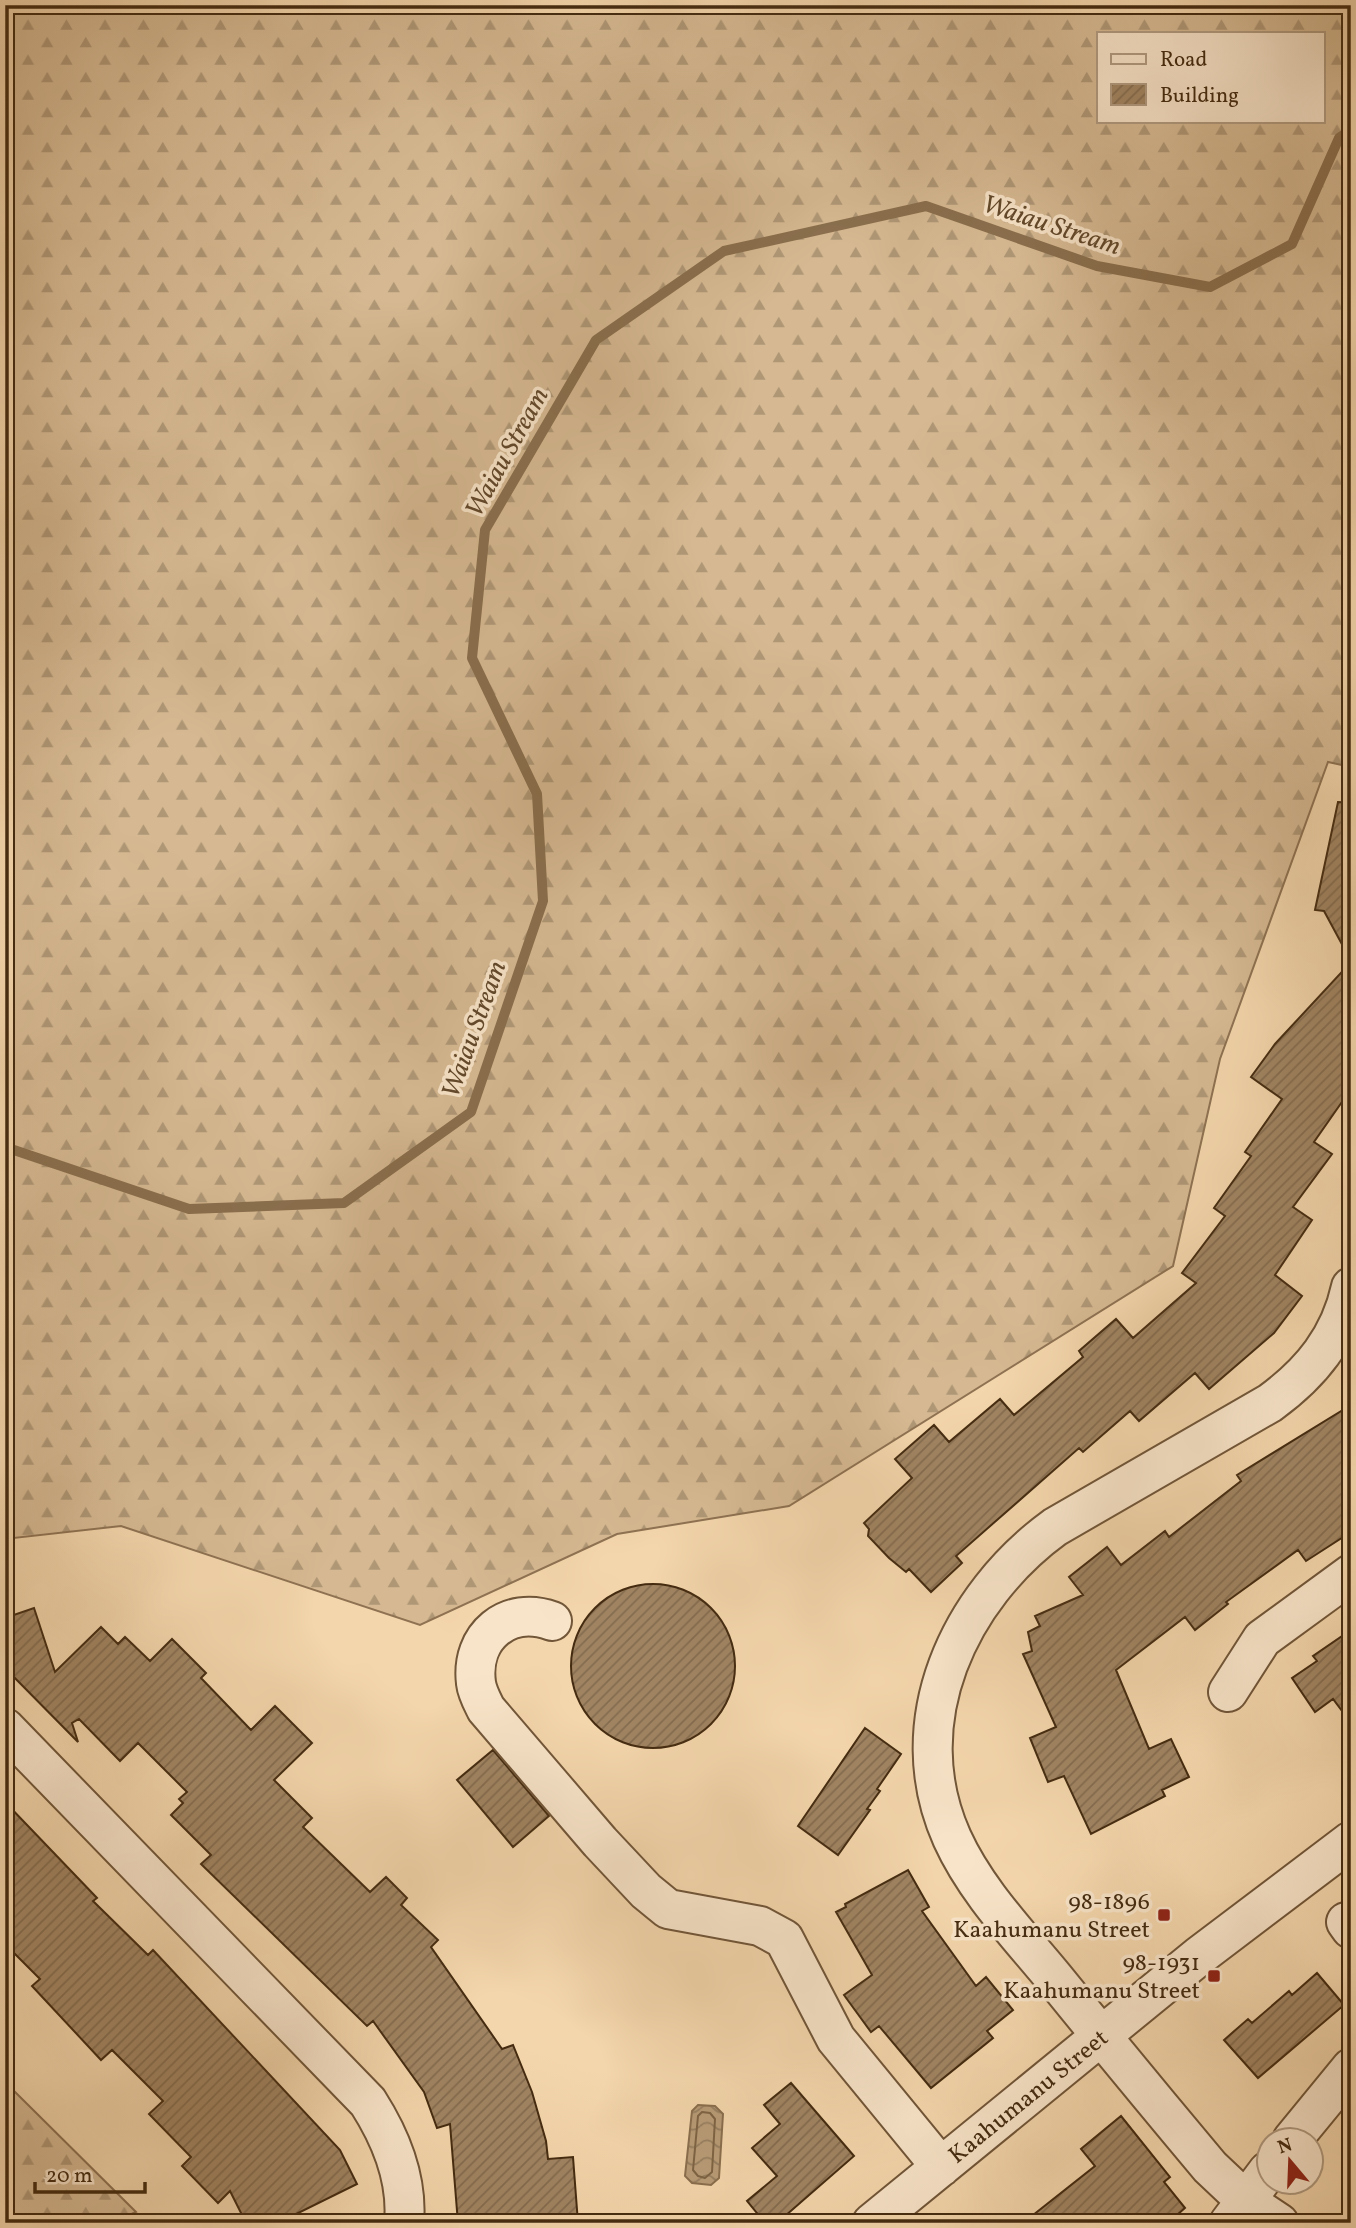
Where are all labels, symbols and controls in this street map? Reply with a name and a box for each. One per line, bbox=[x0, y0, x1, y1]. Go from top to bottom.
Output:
legend bbox=[1097, 32, 1324, 122]
text: Road bbox=[1160, 46, 1207, 75]
text: Building bbox=[1160, 82, 1239, 111]
water label: Waiau Stream bbox=[978, 187, 1125, 265]
water label: Waiau Stream bbox=[457, 382, 558, 524]
water label: Waiau Stream bbox=[433, 956, 516, 1103]
place label: 98-1896 Kaahumanu Street bbox=[953, 1886, 1150, 1948]
marker: 98-1896 Kaahumanu Street bbox=[1156, 1907, 1172, 1923]
place label: 98-1931 Kaahumanu Street bbox=[1003, 1947, 1200, 2009]
marker: 98-1931 Kaahumanu Street bbox=[1206, 1968, 1222, 1984]
street label: Kaahumanu Street bbox=[942, 2022, 1116, 2173]
north arrow bbox=[1254, 2126, 1324, 2196]
text: N bbox=[1274, 2132, 1296, 2161]
scale bar bbox=[35, 2151, 145, 2195]
text: 20 m bbox=[46, 2162, 92, 2191]

